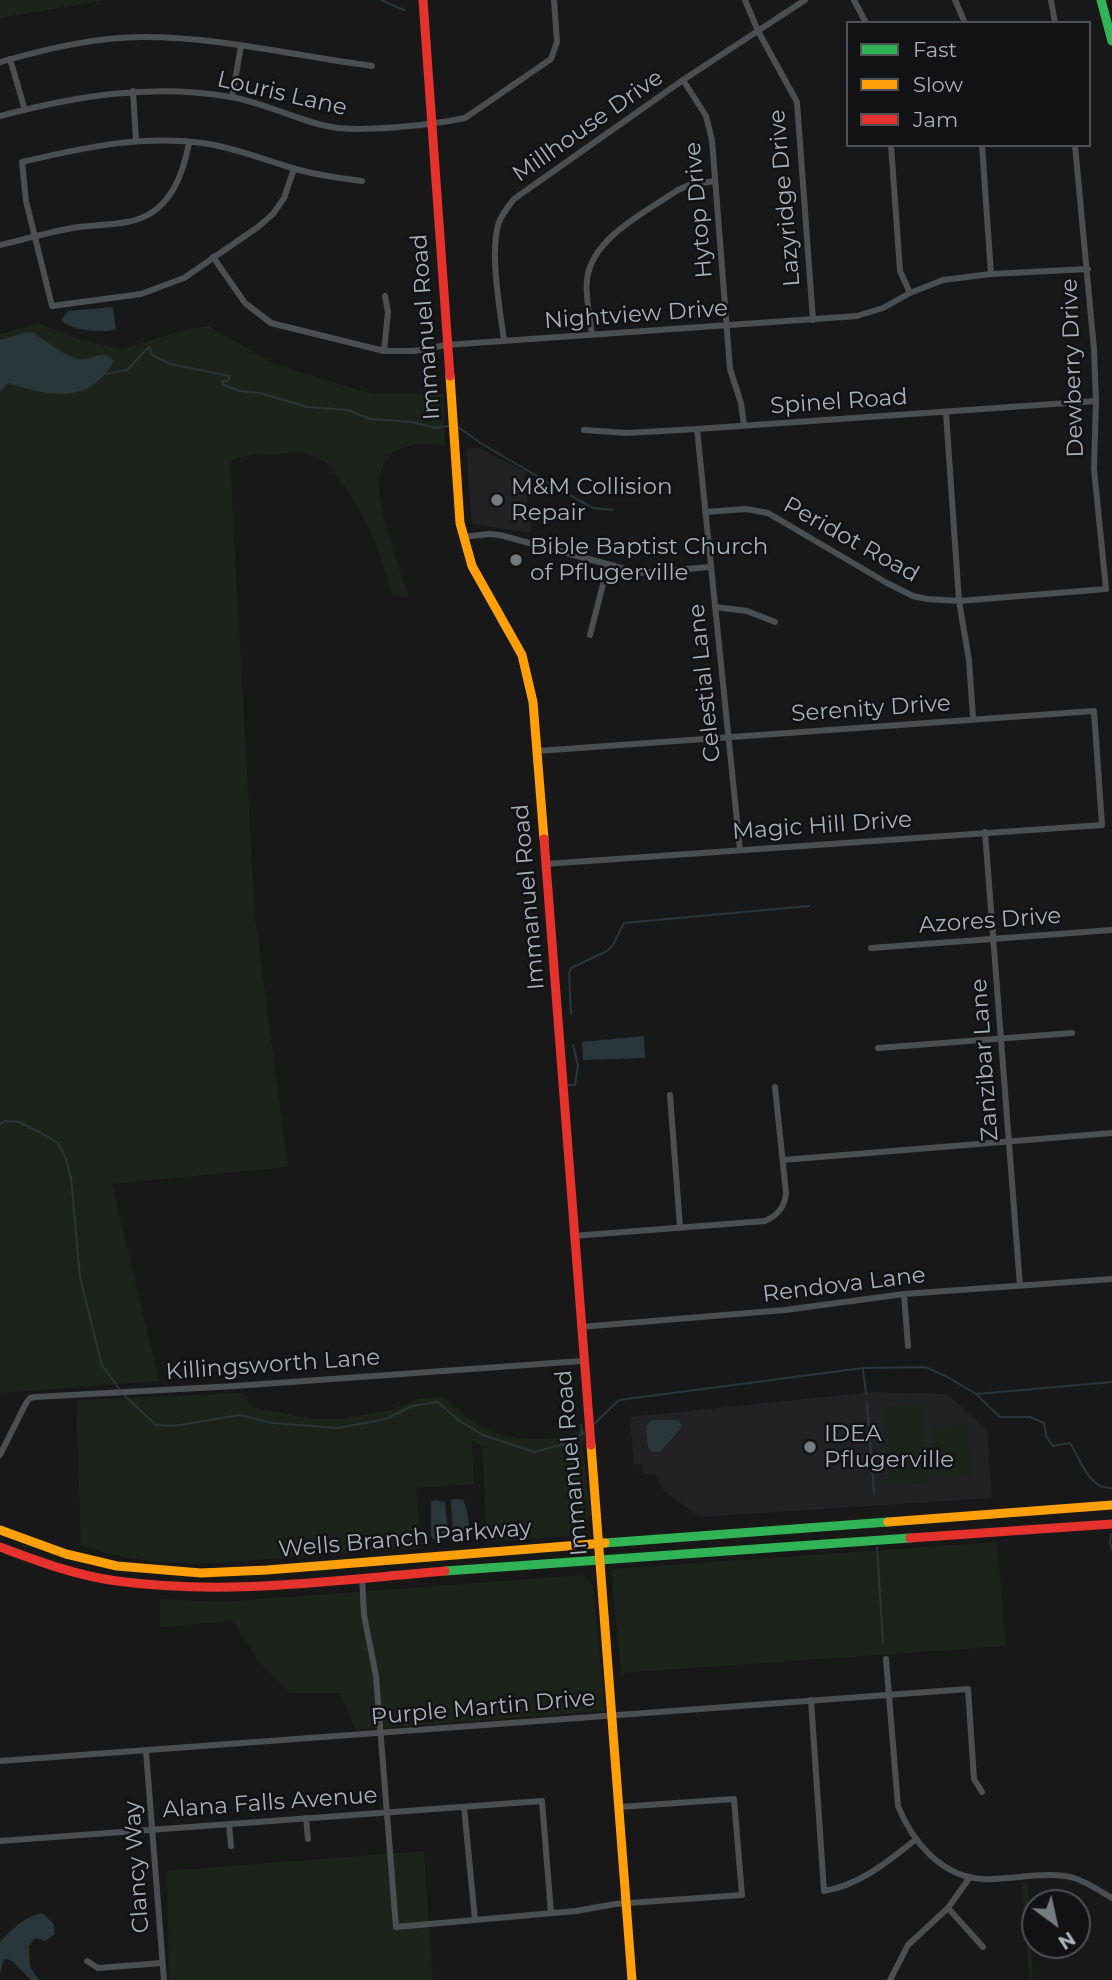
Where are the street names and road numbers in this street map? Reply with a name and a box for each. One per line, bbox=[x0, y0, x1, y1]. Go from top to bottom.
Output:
street label: Millhouse Drive bbox=[507, 64, 669, 188]
street label: Louris Lane bbox=[214, 66, 350, 122]
street label: Lazyridge Drive bbox=[764, 108, 806, 288]
street label: Hytop Drive bbox=[679, 141, 719, 279]
street label: Immanuel Road bbox=[406, 233, 446, 421]
street label: Dewberry Drive bbox=[1056, 278, 1090, 458]
street label: Nightview Drive bbox=[543, 295, 729, 335]
street label: Spinel Road bbox=[769, 383, 909, 421]
street label: Peridot Road bbox=[778, 491, 924, 589]
street label: Celestial Lane bbox=[683, 603, 727, 763]
street label: Serenity Drive bbox=[790, 690, 952, 728]
street label: Immanuel Road bbox=[507, 803, 551, 991]
street label: Magic Hill Drive bbox=[731, 806, 913, 846]
street label: Azores Drive bbox=[918, 902, 1062, 940]
street label: Zanzibar Lane bbox=[966, 978, 1004, 1142]
street label: Rendova Lane bbox=[761, 1261, 927, 1309]
street label: Killingsworth Lane bbox=[165, 1344, 381, 1386]
street label: Immanuel Road bbox=[550, 1369, 594, 1557]
street label: Wells Branch Parkway bbox=[277, 1514, 533, 1564]
street label: Purple Martin Drive bbox=[370, 1684, 596, 1732]
street label: Alana Falls Avenue bbox=[162, 1782, 378, 1824]
street label: Clancy Way bbox=[119, 1800, 155, 1934]

